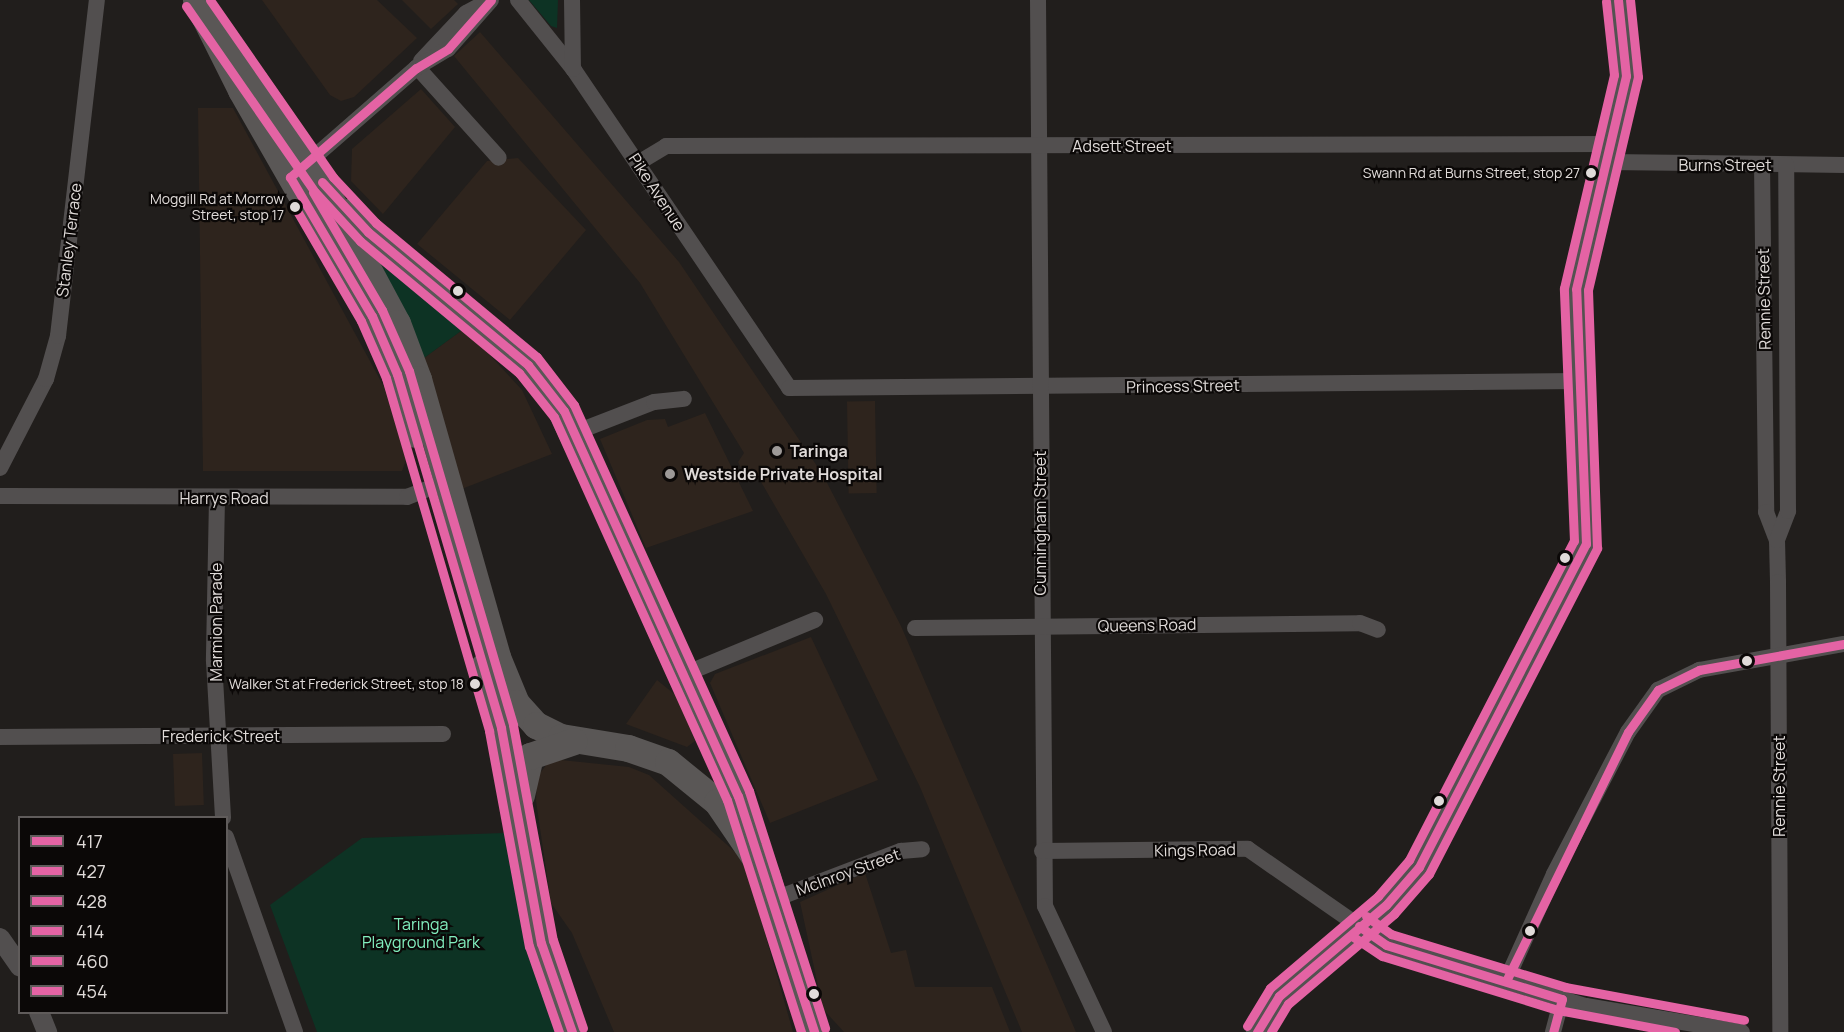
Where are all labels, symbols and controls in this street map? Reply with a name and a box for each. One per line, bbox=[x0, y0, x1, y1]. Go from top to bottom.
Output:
street label: Adsett Street bbox=[1072, 136, 1172, 156]
street label: Pike Avenue bbox=[625, 150, 689, 234]
street label: Burns Street bbox=[1678, 155, 1772, 175]
place label: Swann Rd at Burns Street, stop 27 bbox=[1363, 165, 1580, 181]
marker: Swann Rd at Burns Street, stop 27 bbox=[1585, 167, 1597, 179]
street label: Stanley Terrace bbox=[52, 182, 86, 298]
place label: Moggill Rd at Morrow Street, stop 17 bbox=[150, 191, 284, 224]
marker: Moggill Rd at Morrow Street, stop 17 bbox=[289, 201, 301, 213]
street label: Rennie Street bbox=[1754, 248, 1774, 350]
unlabelled marker bbox=[452, 285, 464, 297]
street label: Princess Street bbox=[1126, 375, 1240, 397]
place label: Taringa bbox=[790, 441, 848, 461]
marker: Taringa bbox=[768, 442, 786, 460]
street label: Cunningham Street bbox=[1030, 451, 1050, 595]
place label: Westside Private Hospital bbox=[684, 464, 883, 484]
marker: Westside Private Hospital bbox=[661, 465, 679, 483]
street label: Harrys Road bbox=[179, 488, 269, 508]
unlabelled marker bbox=[1559, 552, 1571, 564]
street label: Marmion Parade bbox=[206, 563, 226, 681]
street label: Queens Road bbox=[1098, 615, 1196, 635]
unlabelled marker bbox=[1741, 655, 1753, 667]
place label: Walker St at Frederick Street, stop 18 bbox=[229, 676, 464, 692]
marker: Walker St at Frederick Street, stop 18 bbox=[469, 678, 481, 690]
street label: Frederick Street bbox=[162, 726, 280, 746]
street label: Rennie Street bbox=[1769, 735, 1789, 837]
unlabelled marker bbox=[1433, 795, 1445, 807]
legend bbox=[18, 816, 228, 1014]
text: 417 bbox=[76, 829, 103, 853]
street label: Kings Road bbox=[1154, 840, 1236, 860]
street label: McInroy Street bbox=[794, 844, 902, 900]
text: 427 bbox=[76, 859, 106, 883]
text: 428 bbox=[76, 889, 107, 913]
park label: Taringa Playground Park bbox=[362, 914, 480, 952]
text: 414 bbox=[76, 919, 104, 943]
unlabelled marker bbox=[1524, 925, 1536, 937]
text: 460 bbox=[76, 949, 109, 973]
text: 454 bbox=[76, 979, 108, 1003]
unlabelled marker bbox=[808, 988, 820, 1000]

